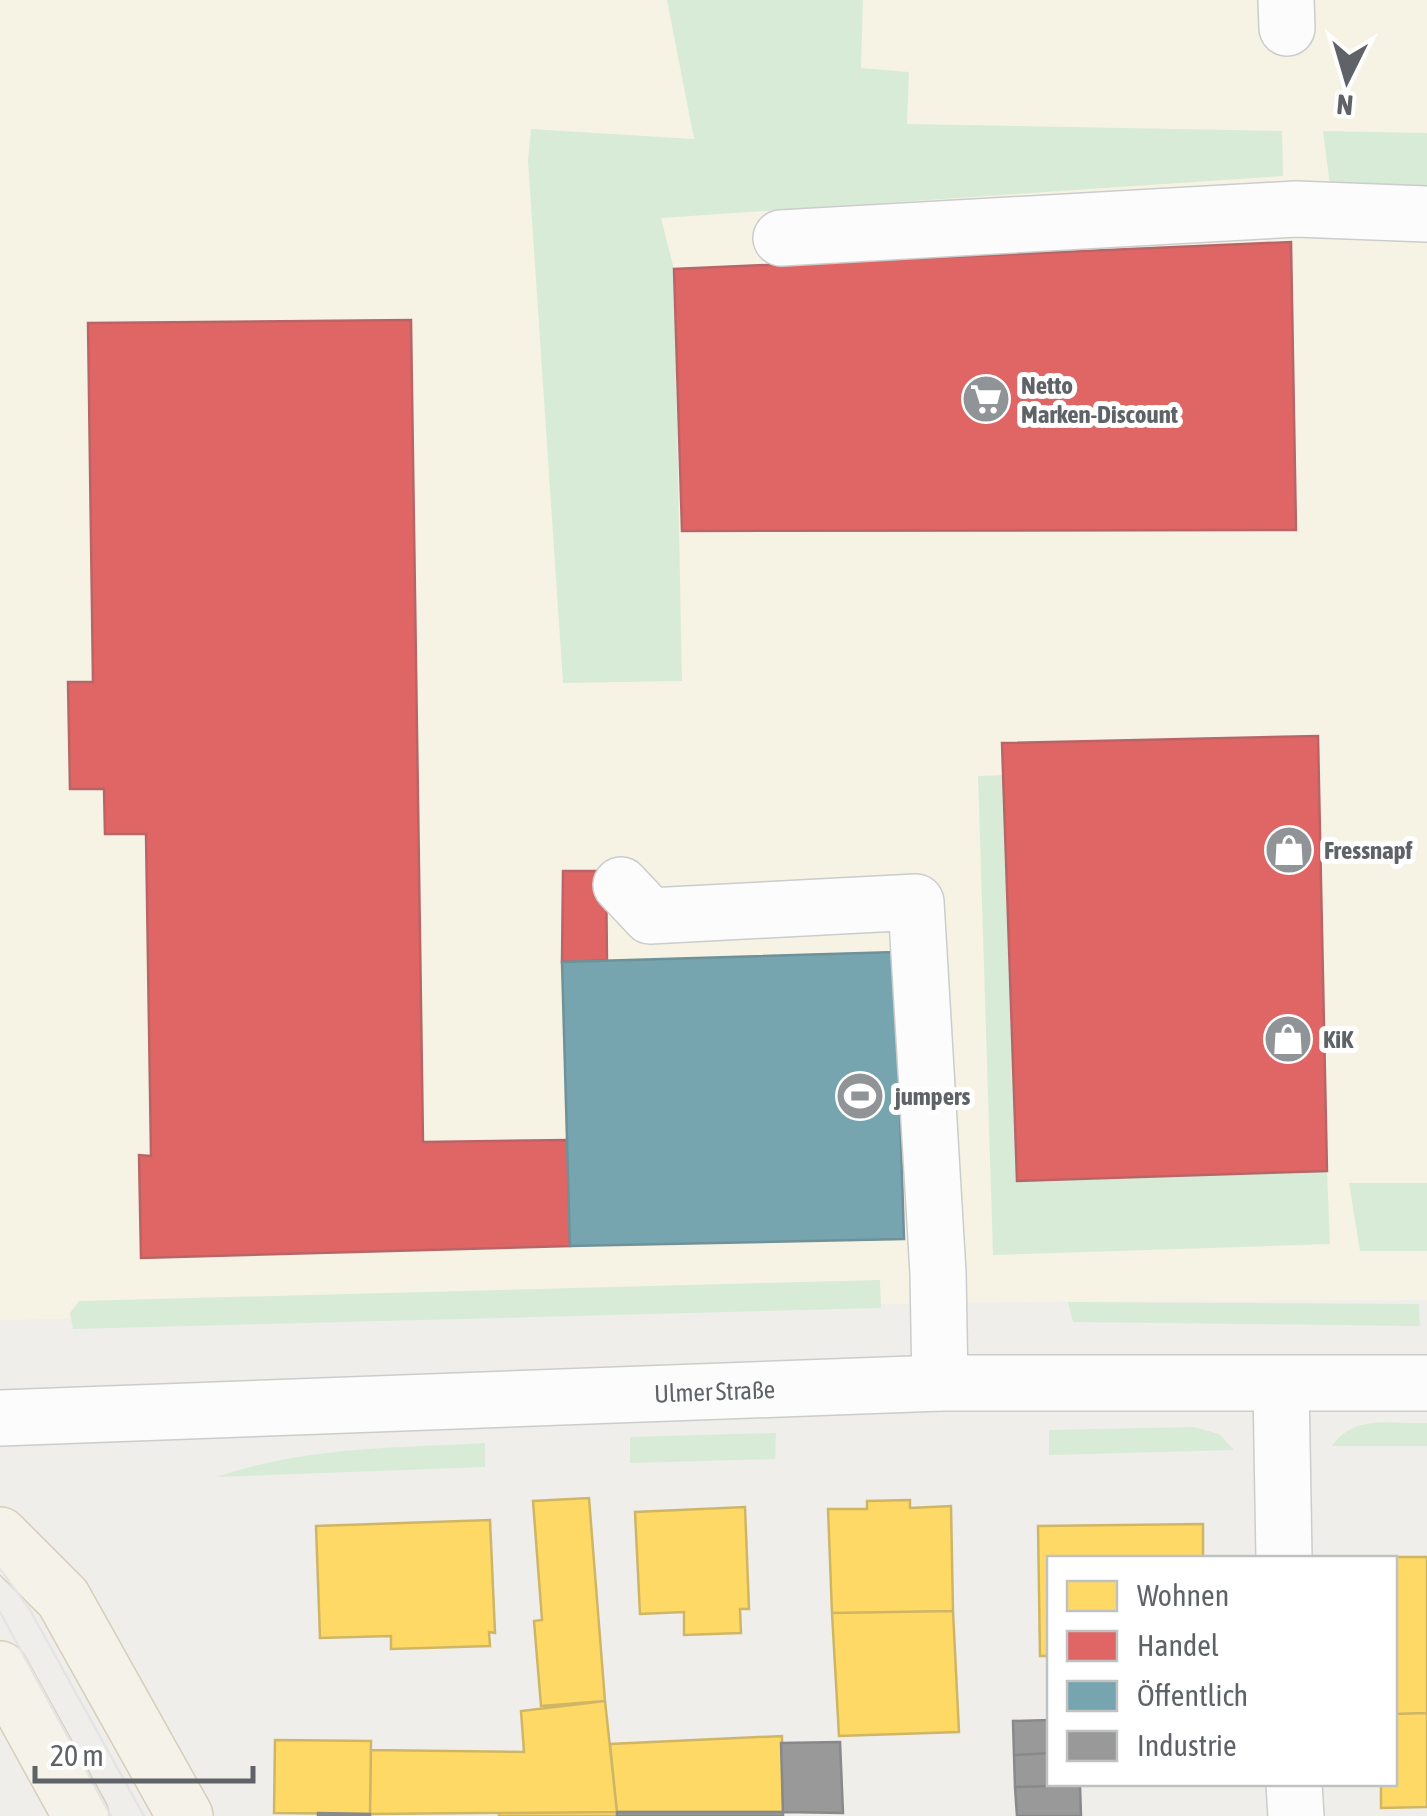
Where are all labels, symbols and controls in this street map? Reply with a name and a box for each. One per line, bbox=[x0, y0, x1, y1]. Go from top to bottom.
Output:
north arrow bbox=[1297, 30, 1397, 130]
text: N bbox=[1335, 88, 1354, 122]
place label: Netto Marken-Discount bbox=[1021, 371, 1179, 428]
supermarket icon: Netto Marken-Discount bbox=[960, 373, 1012, 425]
shop icon: Fressnapf bbox=[1263, 824, 1315, 876]
place label: Fressnapf bbox=[1324, 836, 1414, 864]
shop icon: KiK bbox=[1262, 1013, 1314, 1065]
place label: KiK bbox=[1323, 1025, 1354, 1053]
sports icon: jumpers bbox=[834, 1070, 886, 1122]
place label: jumpers bbox=[893, 1082, 970, 1110]
street label: Ulmer Straße bbox=[654, 1375, 775, 1408]
legend bbox=[1047, 1556, 1397, 1786]
text: Wohnen bbox=[1137, 1578, 1229, 1612]
text: Handel bbox=[1137, 1628, 1219, 1662]
text: Öffentlich bbox=[1137, 1678, 1248, 1712]
scale bar bbox=[35, 1721, 252, 1783]
text: Industrie bbox=[1137, 1728, 1237, 1762]
text: 20 m bbox=[50, 1738, 104, 1772]

